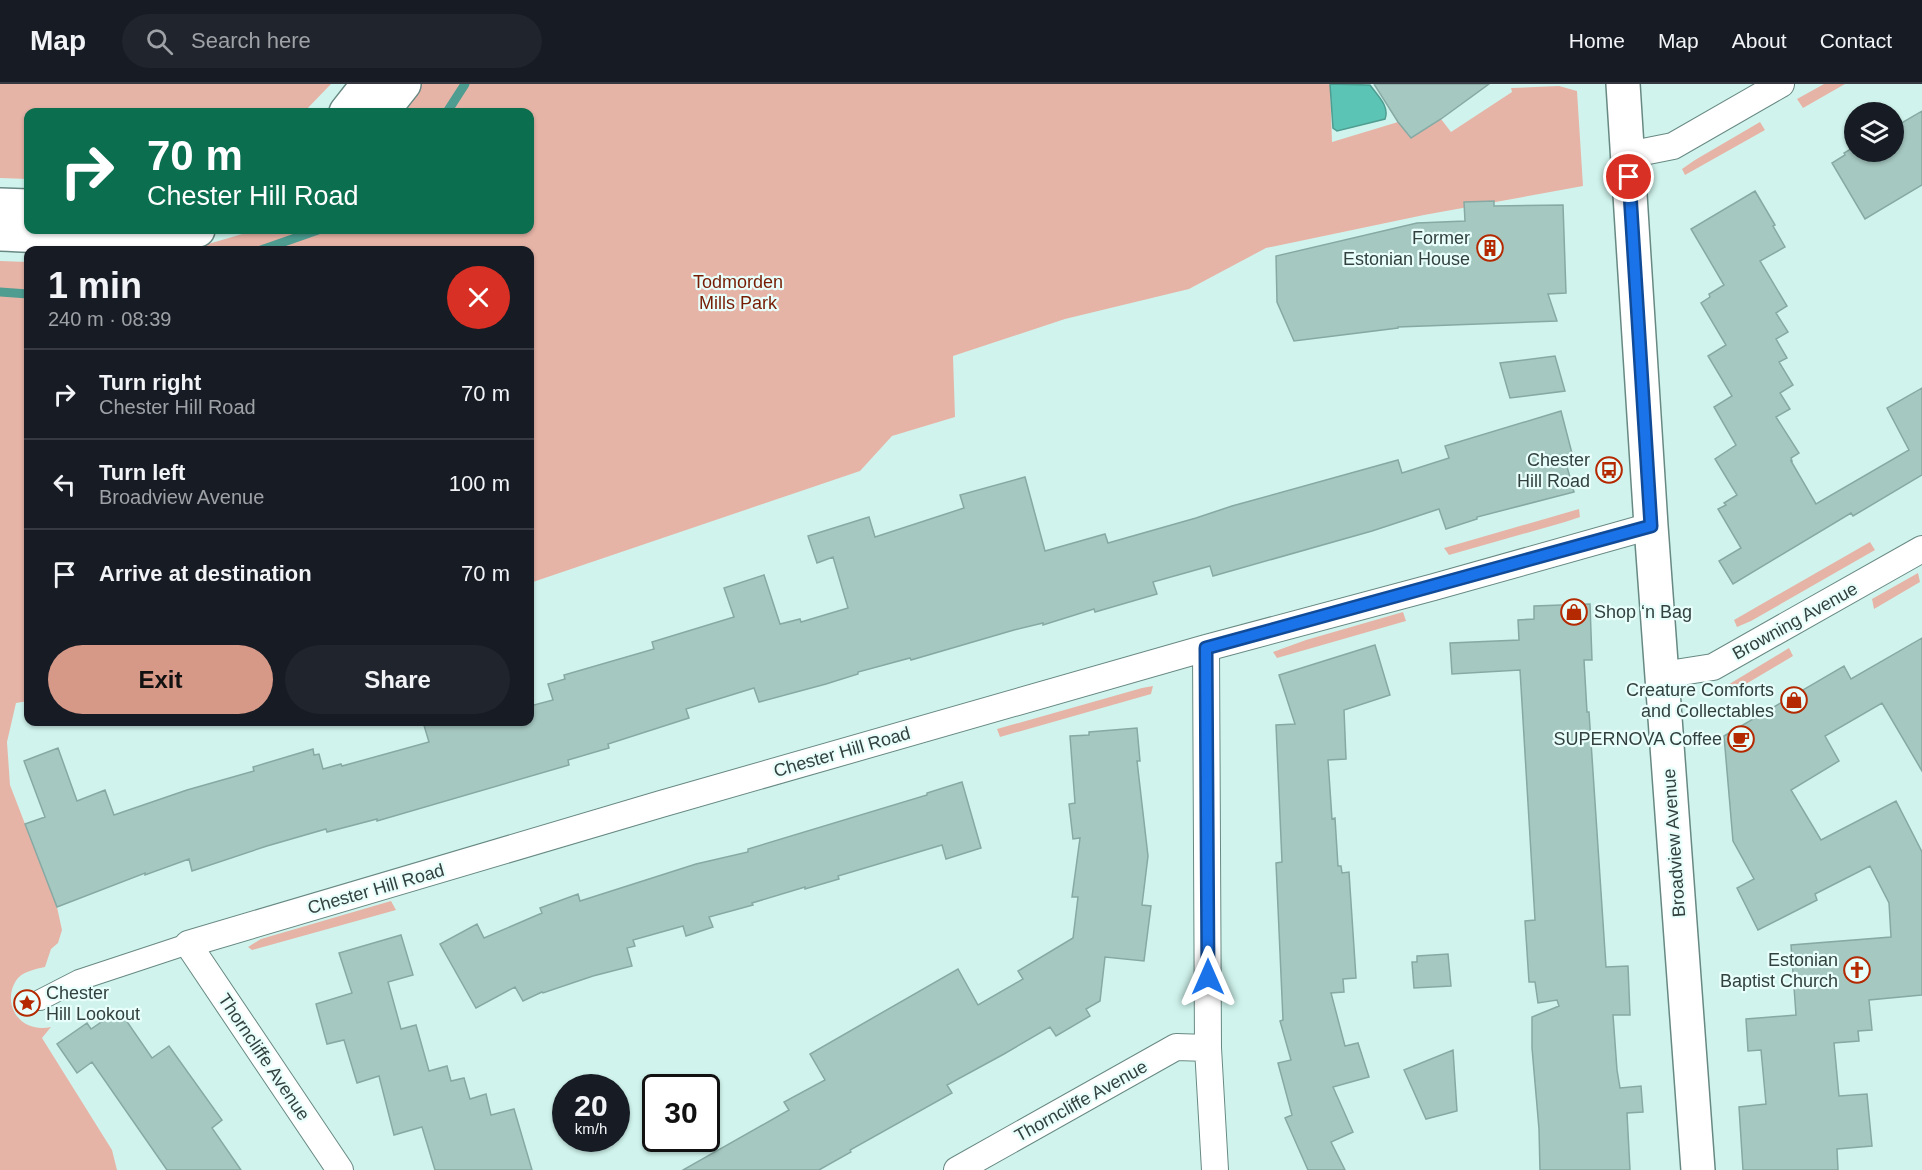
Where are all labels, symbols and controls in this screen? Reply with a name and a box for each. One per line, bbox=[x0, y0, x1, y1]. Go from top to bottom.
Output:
search box bbox=[122, 14, 542, 68]
text: Map bbox=[30, 25, 86, 56]
icon: search bbox=[143, 25, 176, 58]
text: Search here bbox=[191, 28, 311, 53]
text: Home bbox=[1569, 29, 1625, 52]
text: Map bbox=[1658, 29, 1699, 52]
text: About bbox=[1732, 29, 1787, 52]
text: Contact bbox=[1820, 29, 1892, 52]
map controls bbox=[1844, 102, 1904, 162]
button: layers bbox=[1844, 102, 1904, 162]
icon: right bbox=[48, 132, 126, 210]
text: 70 m bbox=[147, 132, 243, 179]
pin bbox=[1603, 151, 1654, 202]
icon: arrive bbox=[1612, 160, 1645, 193]
text: Chester Hill Road bbox=[147, 181, 359, 211]
place label: Former Estonian House bbox=[1343, 228, 1470, 269]
building icon: Former Estonian House bbox=[1475, 233, 1505, 263]
text: 1 min bbox=[48, 265, 142, 306]
button: close bbox=[447, 266, 510, 329]
park label: Todmorden Mills Park bbox=[693, 272, 783, 313]
text: 240 m · 08:39 bbox=[48, 308, 171, 330]
text: Turn right bbox=[99, 370, 201, 395]
icon: right bbox=[48, 378, 81, 411]
text: 70 m bbox=[461, 381, 510, 406]
text: Chester Hill Road bbox=[99, 396, 256, 418]
place label: Chester Hill Road bbox=[1517, 450, 1590, 491]
bus stop icon: Chester Hill Road bbox=[1594, 455, 1624, 485]
text: Turn left bbox=[99, 460, 185, 485]
icon: left bbox=[48, 468, 81, 501]
text: 100 m bbox=[449, 471, 510, 496]
text: Broadview Avenue bbox=[99, 486, 264, 508]
icon: arrive bbox=[48, 558, 81, 591]
text: Arrive at destination bbox=[99, 561, 312, 586]
text: 70 m bbox=[461, 561, 510, 586]
street label: Browning Avenue bbox=[1729, 578, 1861, 664]
shop icon: Shop ‘n Bag bbox=[1559, 597, 1589, 627]
place label: Shop ‘n Bag bbox=[1594, 602, 1692, 622]
button: Exit bbox=[48, 645, 273, 714]
button: Share bbox=[285, 645, 510, 714]
place label: Creature Comforts and Collectables bbox=[1626, 680, 1774, 721]
shop icon: Creature Comforts and Collectables bbox=[1779, 685, 1809, 715]
street label: Chester Hill Road bbox=[771, 723, 913, 781]
cafe icon: SUPERNOVA Coffee bbox=[1726, 724, 1756, 754]
place label: SUPERNOVA Coffee bbox=[1554, 729, 1722, 749]
street label: Broadview Avenue bbox=[1659, 768, 1689, 918]
street label: Chester Hill Road bbox=[305, 860, 447, 918]
position arrow bbox=[1176, 945, 1240, 1009]
place label: Estonian Baptist Church bbox=[1720, 950, 1838, 991]
church icon: Estonian Baptist Church bbox=[1842, 955, 1872, 985]
place label: Chester Hill Lookout bbox=[46, 983, 140, 1024]
place icon: Chester Hill Lookout bbox=[12, 988, 42, 1018]
street label: Thorncliffe Avenue bbox=[214, 990, 314, 1124]
street label: Thorncliffe Avenue bbox=[1011, 1056, 1151, 1146]
speed limit sign: 30 bbox=[642, 1074, 720, 1152]
text: 20 bbox=[574, 1089, 608, 1122]
text: km/h bbox=[575, 1120, 607, 1137]

